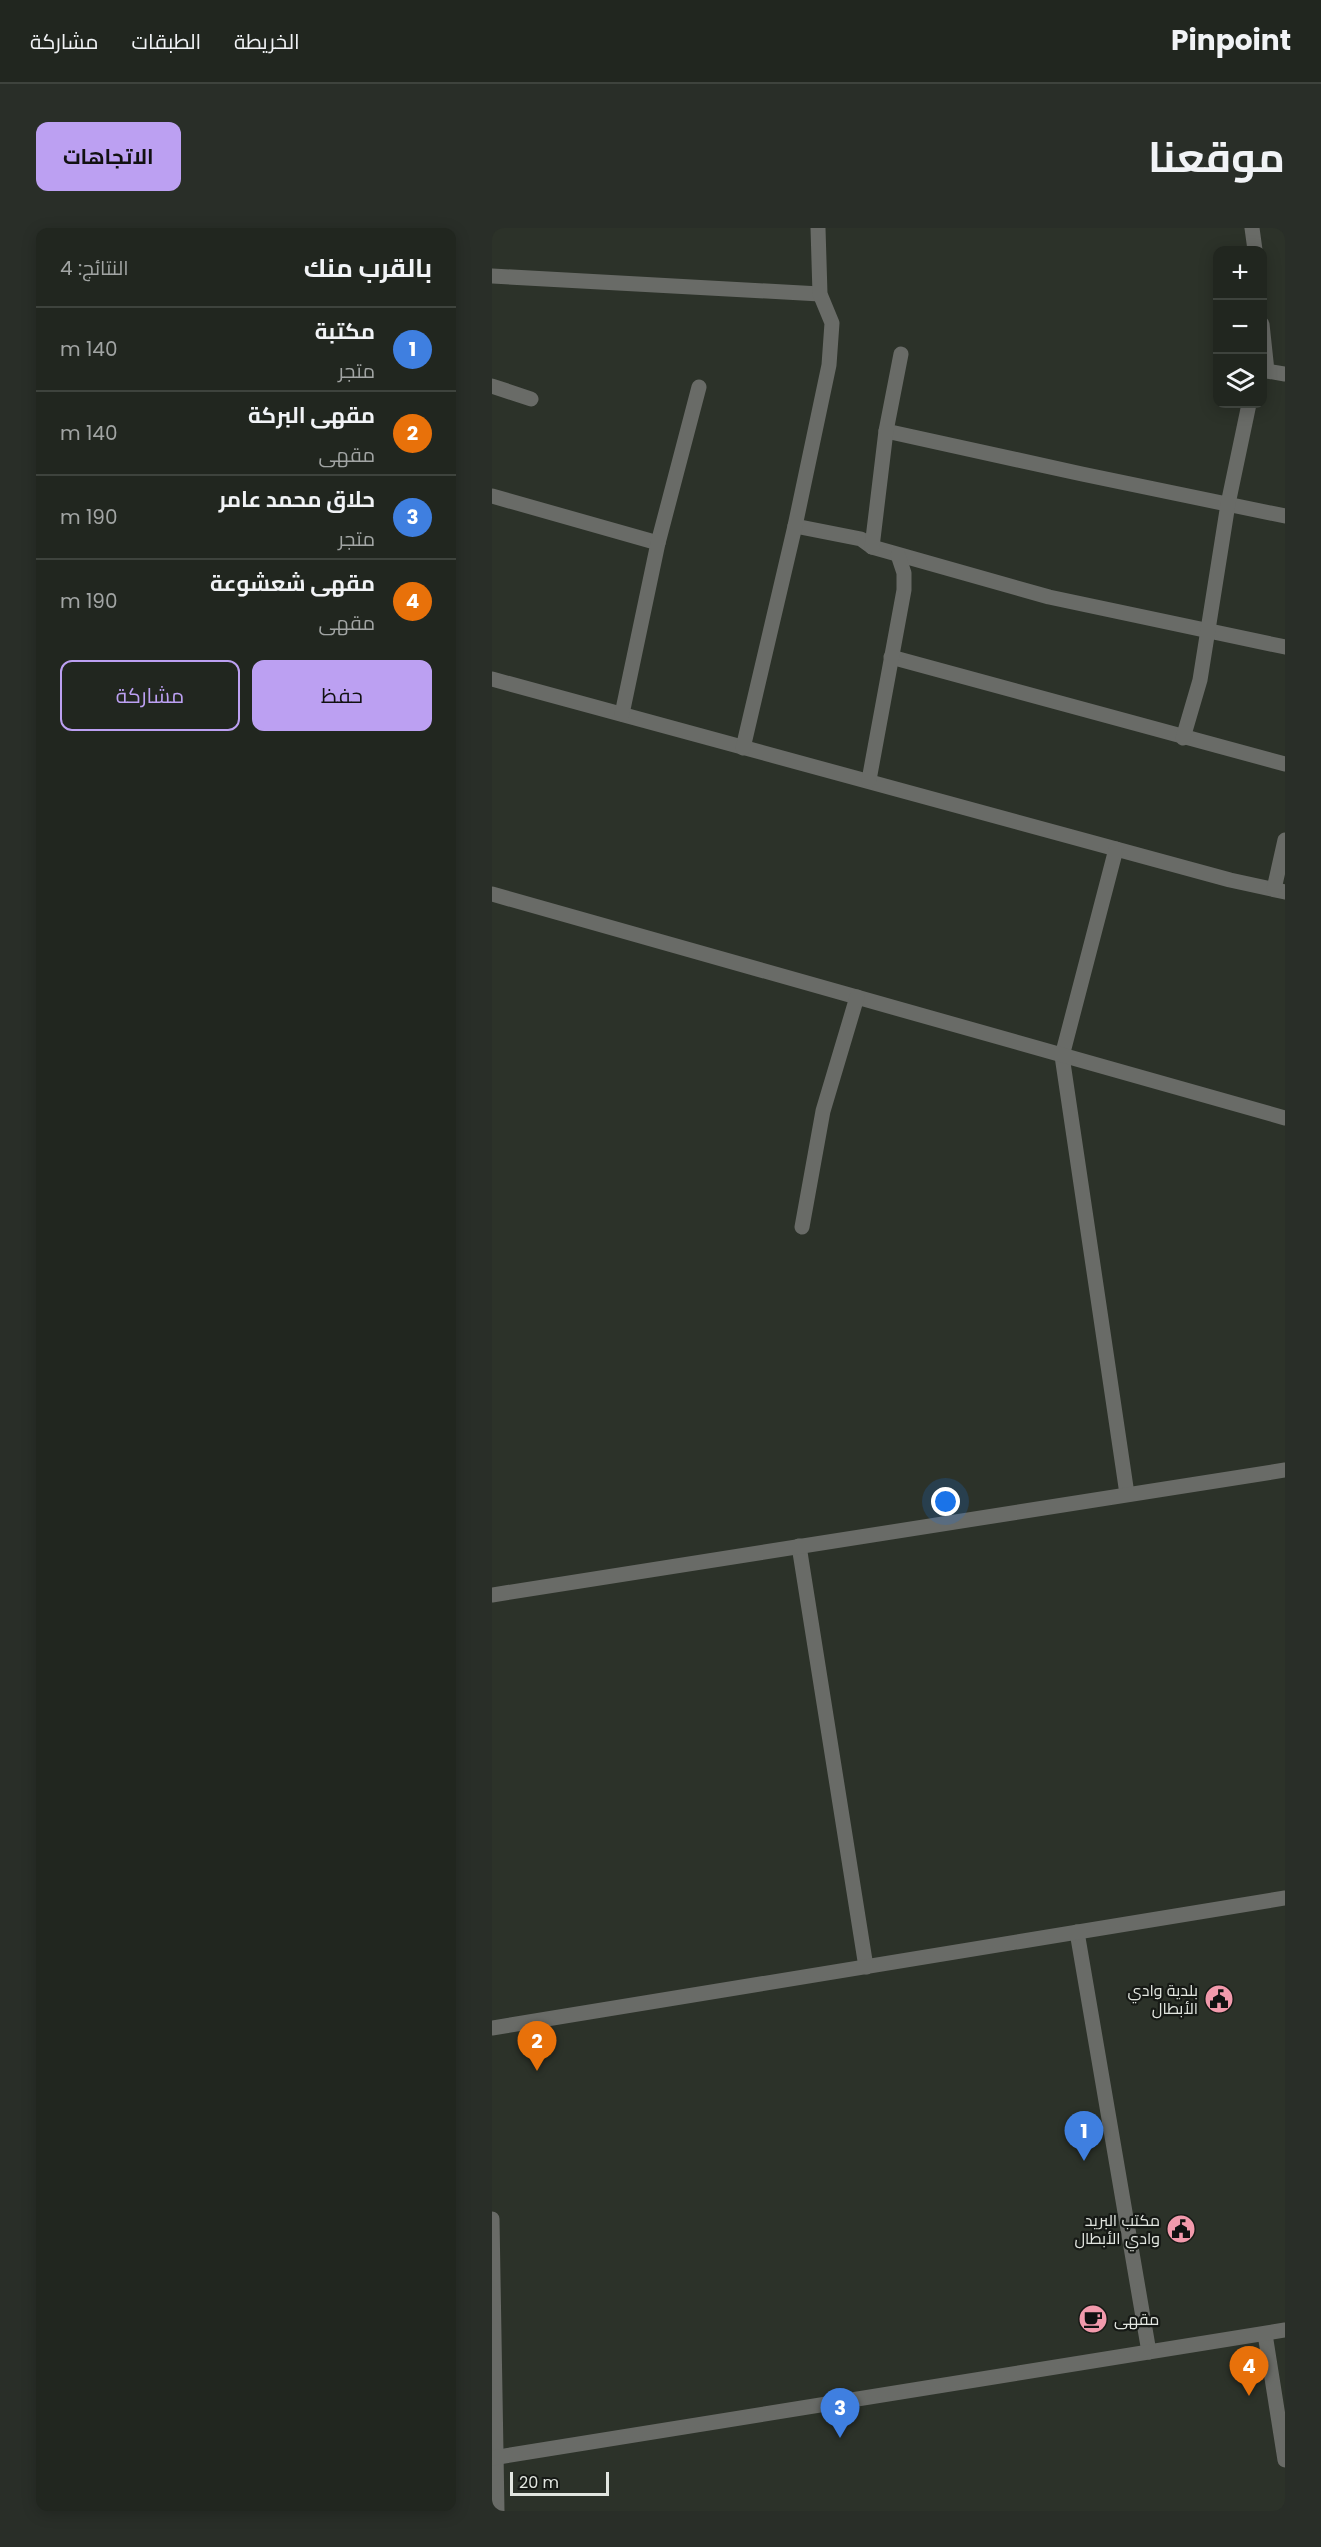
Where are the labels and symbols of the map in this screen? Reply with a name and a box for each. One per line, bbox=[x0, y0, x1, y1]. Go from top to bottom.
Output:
your location bbox=[931, 1487, 960, 1516]
place label: بلدية وادي الأبطال bbox=[1127, 1979, 1198, 2020]
public building icon: بلدية وادي الأبطال bbox=[1203, 1983, 1235, 2015]
pin: 2 bbox=[518, 2022, 556, 2071]
pin: 1 bbox=[1064, 2112, 1104, 2161]
place label: مكتب البريد وادي الأبطال bbox=[1074, 2209, 1160, 2252]
public building icon: مكتب البريد وادي الأبطال bbox=[1165, 2213, 1197, 2245]
cafe icon: مقهى bbox=[1077, 2303, 1109, 2335]
place label: مقهى bbox=[1114, 2308, 1159, 2331]
pin: 4 bbox=[1230, 2346, 1269, 2396]
pin: 3 bbox=[820, 2388, 860, 2438]
scale bar bbox=[510, 2469, 609, 2496]

